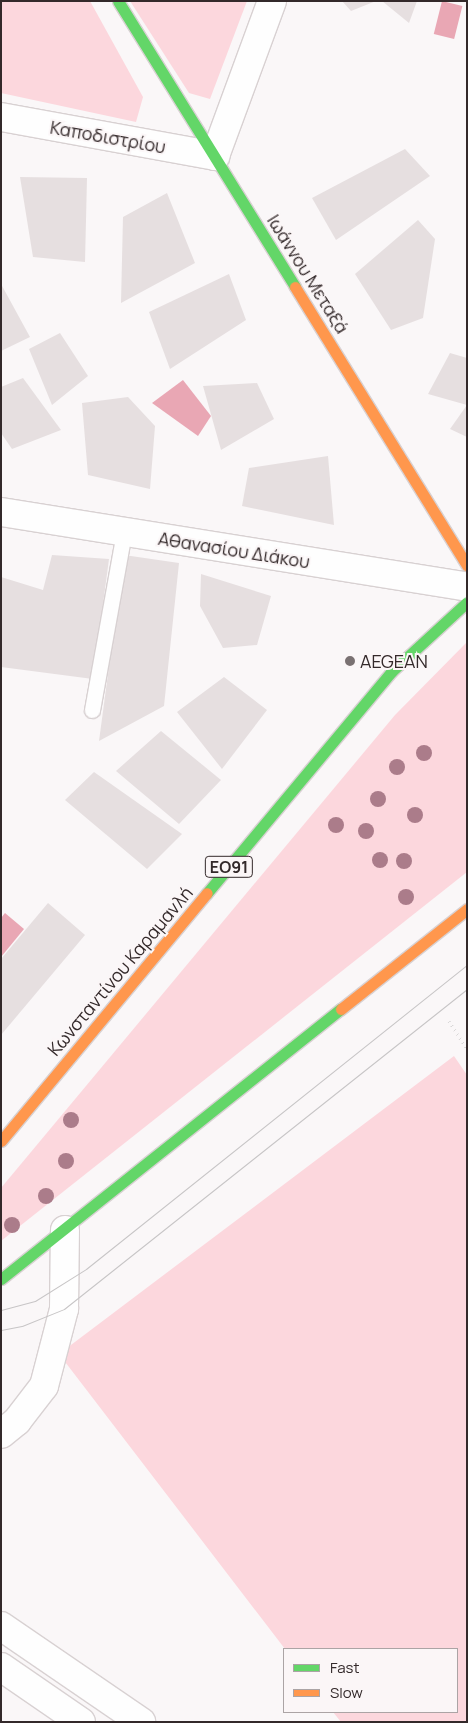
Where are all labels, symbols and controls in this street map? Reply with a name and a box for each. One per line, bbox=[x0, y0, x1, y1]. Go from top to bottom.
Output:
street label: Καποδιστρίου bbox=[48, 116, 168, 158]
street label: Ιωάννου Μεταξά bbox=[263, 211, 353, 337]
street label: Αθανασίου Διάκου bbox=[157, 527, 311, 573]
place label: AEGEAN bbox=[360, 650, 428, 672]
marker: AEGEAN bbox=[344, 655, 356, 667]
road number: ΕΟ91 bbox=[204, 854, 254, 880]
street label: Κωνσταντίνου Καραμανλή bbox=[43, 882, 197, 1060]
legend bbox=[283, 1648, 458, 1713]
text: Fast bbox=[330, 1657, 359, 1678]
text: Slow bbox=[330, 1682, 363, 1703]

